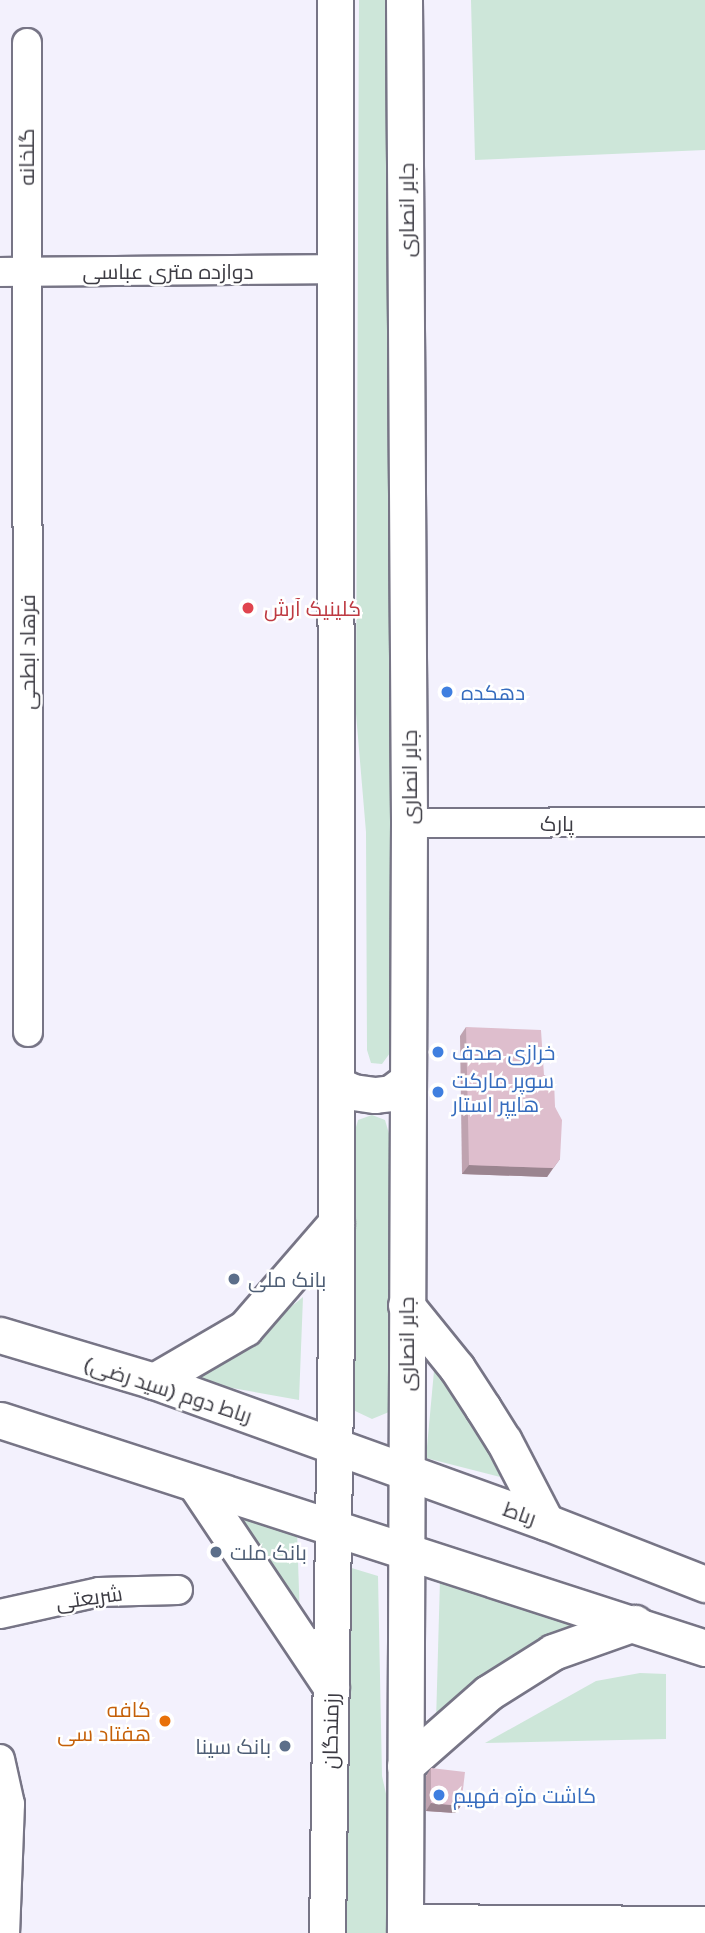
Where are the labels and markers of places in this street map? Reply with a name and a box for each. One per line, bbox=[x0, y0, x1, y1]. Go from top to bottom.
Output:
place label: کلینیک آرش bbox=[264, 595, 361, 621]
marker: کلینیک آرش bbox=[238, 598, 258, 618]
place label: دهکده bbox=[461, 679, 525, 705]
marker: دهکده bbox=[439, 684, 455, 700]
place label: خرازی صدف bbox=[452, 1039, 555, 1065]
marker: خرازی صدف bbox=[430, 1044, 446, 1060]
place label: سوپر مارکت هایپر استار bbox=[452, 1067, 554, 1117]
marker: سوپر مارکت هایپر استار bbox=[430, 1084, 446, 1100]
place label: بانک ملی bbox=[248, 1266, 326, 1292]
marker: بانک ملی bbox=[226, 1271, 242, 1287]
place label: بانک ملت bbox=[230, 1539, 307, 1565]
marker: بانک ملت bbox=[208, 1544, 224, 1560]
place label: کافه هفتاد سی bbox=[57, 1696, 151, 1746]
marker: کافه هفتاد سی bbox=[157, 1713, 173, 1729]
place label: بانک سینا bbox=[195, 1733, 271, 1759]
marker: بانک سینا bbox=[277, 1738, 293, 1754]
place label: کاشت مژه فهیم bbox=[453, 1782, 596, 1808]
marker: کاشت مژه فهیم bbox=[431, 1787, 447, 1803]

